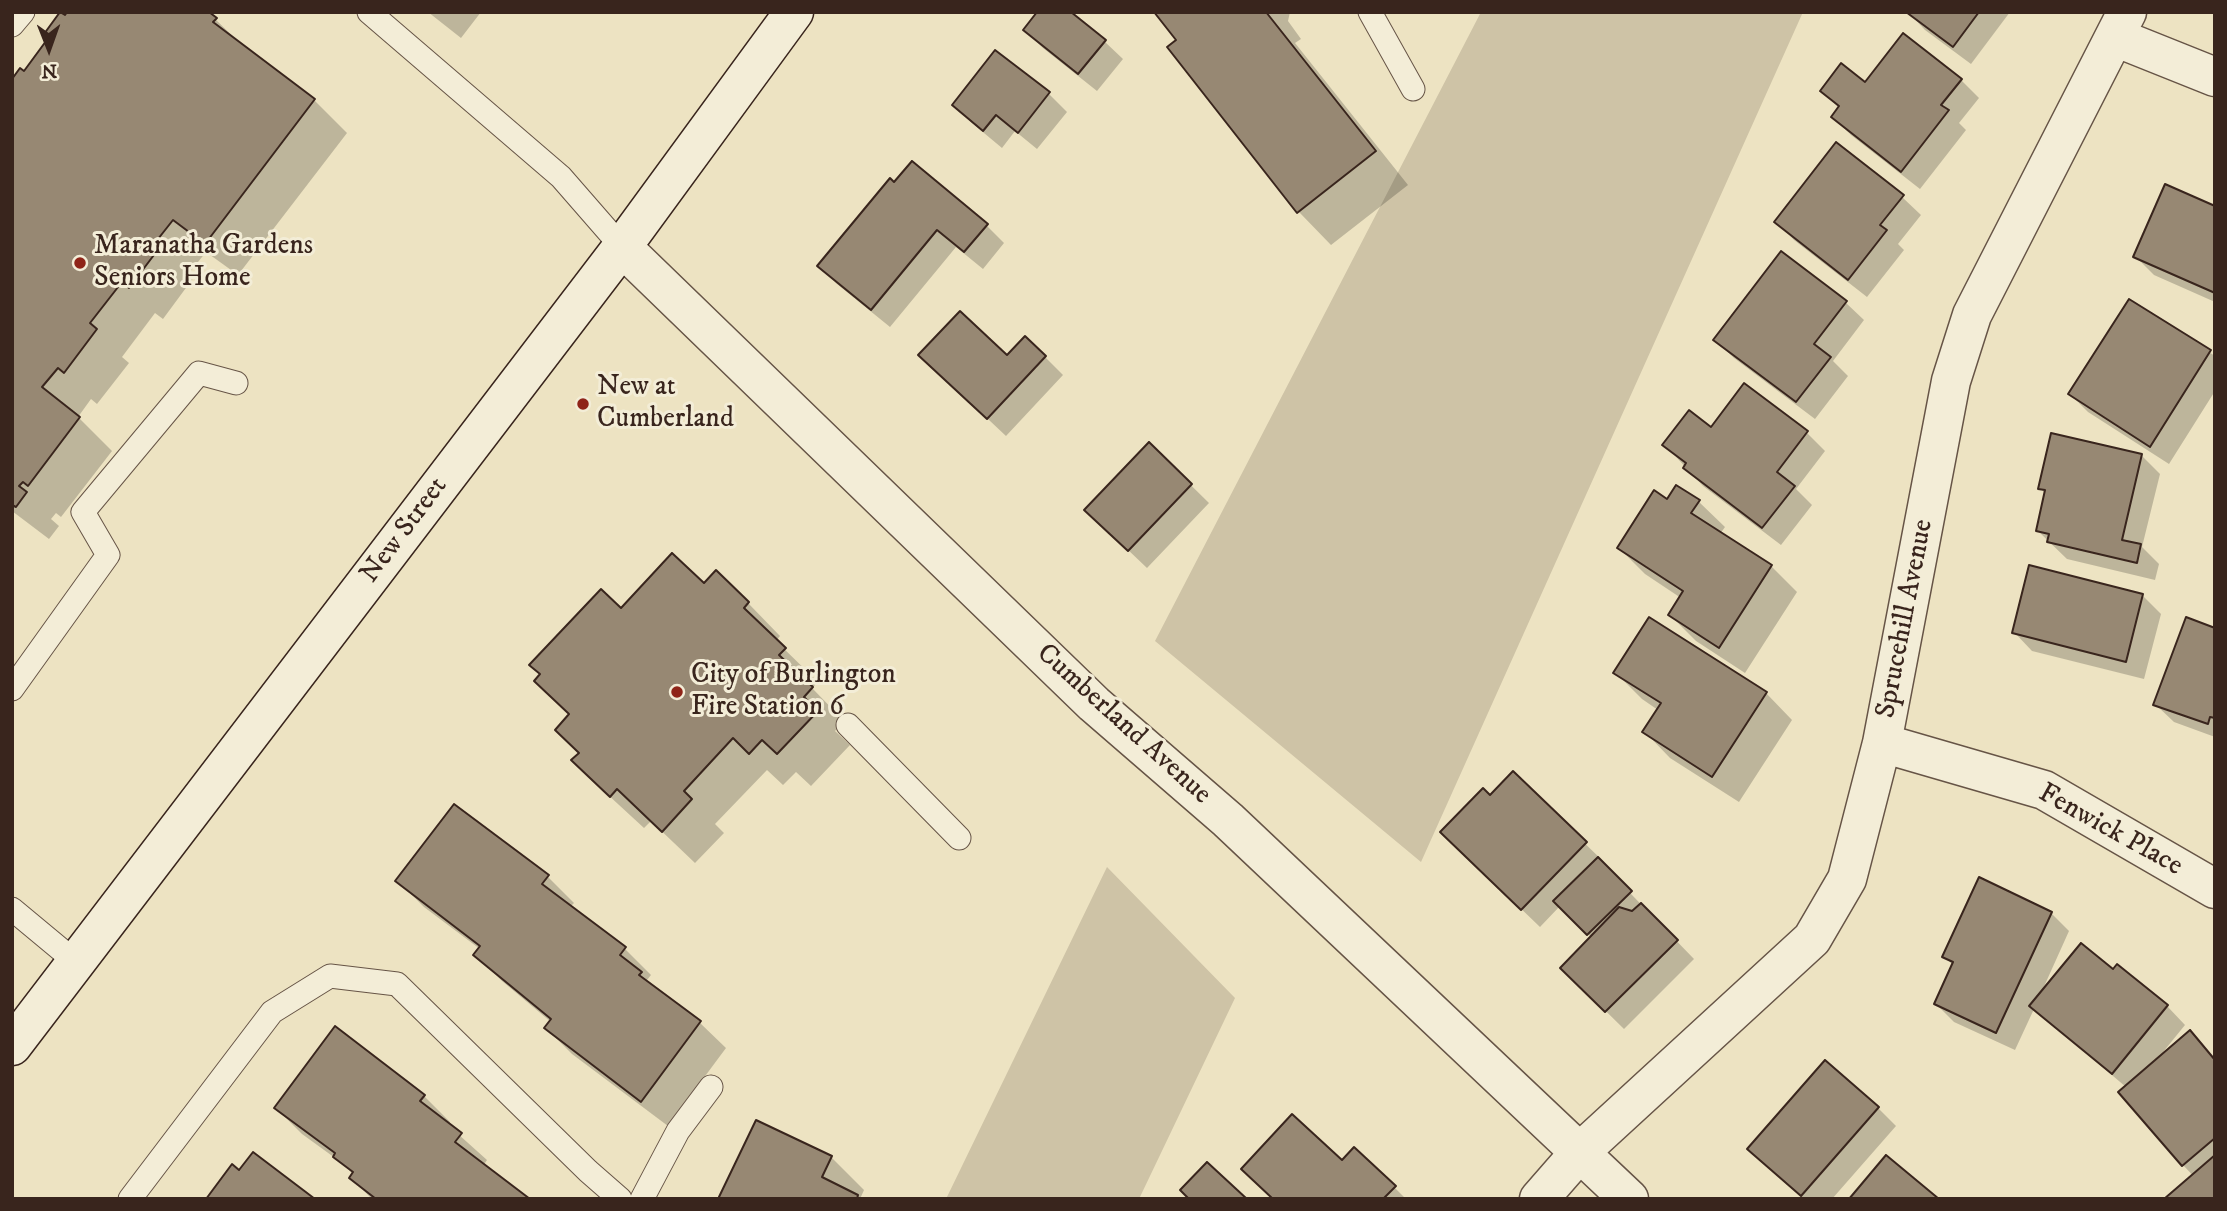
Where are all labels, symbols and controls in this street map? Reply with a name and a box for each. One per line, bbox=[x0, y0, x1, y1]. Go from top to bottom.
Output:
north arrow bbox=[14, 14, 84, 84]
text: N bbox=[41, 59, 57, 82]
place label: Maranatha Gardens Seniors Home bbox=[94, 230, 313, 296]
marker: Maranatha Gardens Seniors Home bbox=[72, 255, 88, 271]
place label: New at Cumberland bbox=[597, 371, 734, 437]
marker: New at Cumberland bbox=[575, 396, 591, 412]
street label: New Street bbox=[354, 471, 456, 591]
street label: Sprucehill Avenue bbox=[1870, 517, 1942, 721]
street label: Cumberland Avenue bbox=[1029, 638, 1217, 812]
place label: City of Burlington Fire Station 6 bbox=[691, 659, 896, 725]
marker: City of Burlington Fire Station 6 bbox=[669, 684, 685, 700]
street label: Fenwick Place bbox=[2032, 778, 2188, 884]

